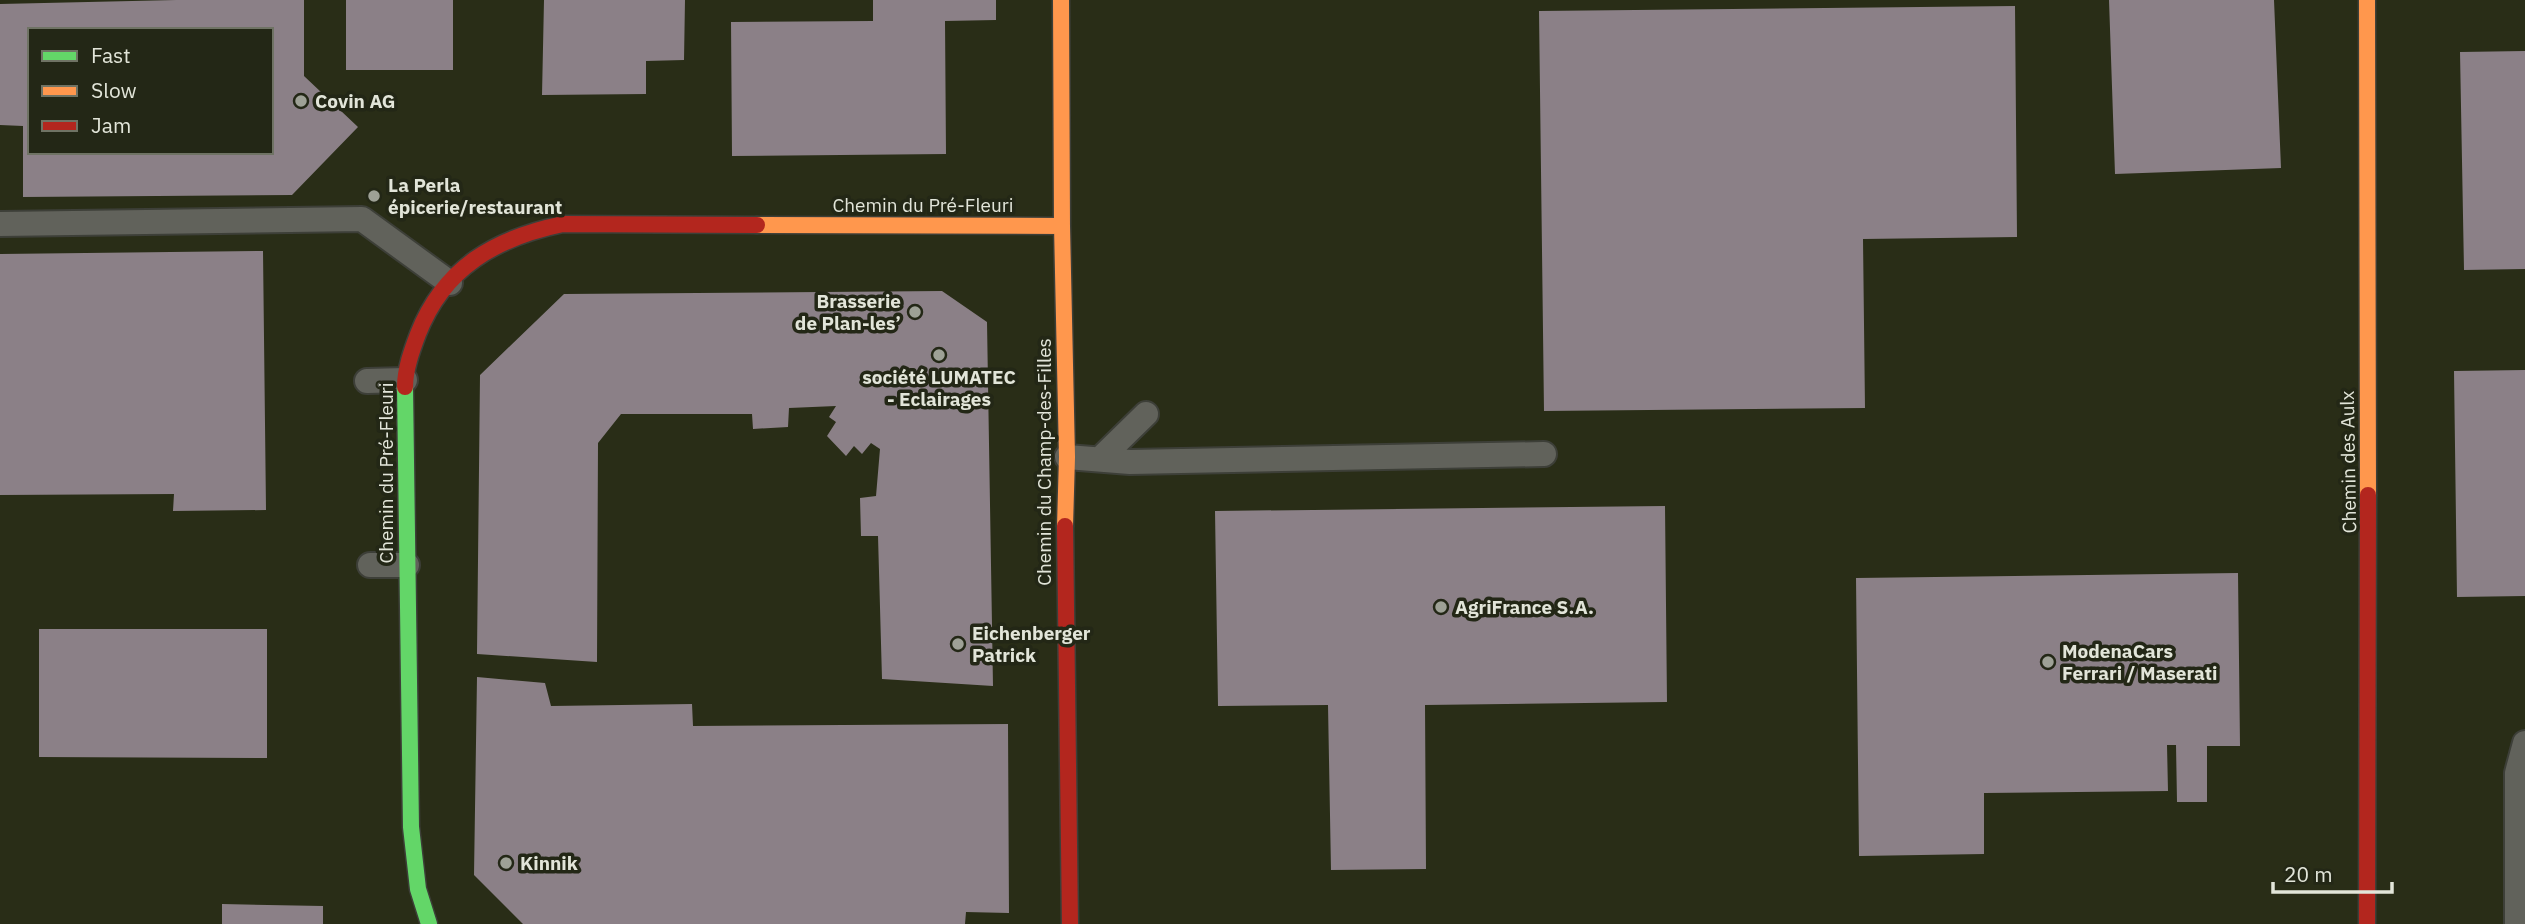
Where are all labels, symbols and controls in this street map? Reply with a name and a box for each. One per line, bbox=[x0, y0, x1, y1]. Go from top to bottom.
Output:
legend bbox=[28, 28, 273, 154]
text: Fast bbox=[91, 41, 131, 69]
text: Slow bbox=[91, 76, 137, 104]
place label: Covin AG bbox=[315, 89, 396, 113]
marker: Covin AG bbox=[293, 93, 309, 109]
text: Jam bbox=[91, 111, 131, 139]
place label: La Perla épicerie/restaurant bbox=[388, 173, 562, 219]
marker: La Perla épicerie/restaurant bbox=[366, 188, 382, 204]
street label: Chemin du Pré-Fleuri bbox=[832, 193, 1014, 217]
place label: Brasserie de Plan-les’ bbox=[795, 289, 901, 335]
marker: Brasserie de Plan-les’ bbox=[907, 304, 923, 320]
street label: Chemin du Champ-des-Filles bbox=[1032, 338, 1056, 586]
marker: société LUMATEC - Eclairages bbox=[931, 347, 947, 363]
place label: société LUMATEC - Eclairages bbox=[862, 365, 1016, 411]
street label: Chemin du Pré-Fleuri bbox=[374, 382, 398, 564]
street label: Chemin des Aulx bbox=[2335, 390, 2361, 534]
place label: AgriFrance S.A. bbox=[1455, 595, 1594, 619]
marker: AgriFrance S.A. bbox=[1433, 599, 1449, 615]
place label: Eichenberger Patrick bbox=[972, 621, 1091, 667]
marker: Eichenberger Patrick bbox=[950, 636, 966, 652]
place label: ModenaCars Ferrari / Maserati bbox=[2062, 639, 2217, 685]
marker: ModenaCars Ferrari / Maserati bbox=[2040, 654, 2056, 670]
scale bar bbox=[2273, 850, 2392, 894]
place label: Kinnik bbox=[520, 851, 578, 875]
marker: Kinnik bbox=[498, 855, 514, 871]
text: 20 m bbox=[2284, 860, 2333, 888]

